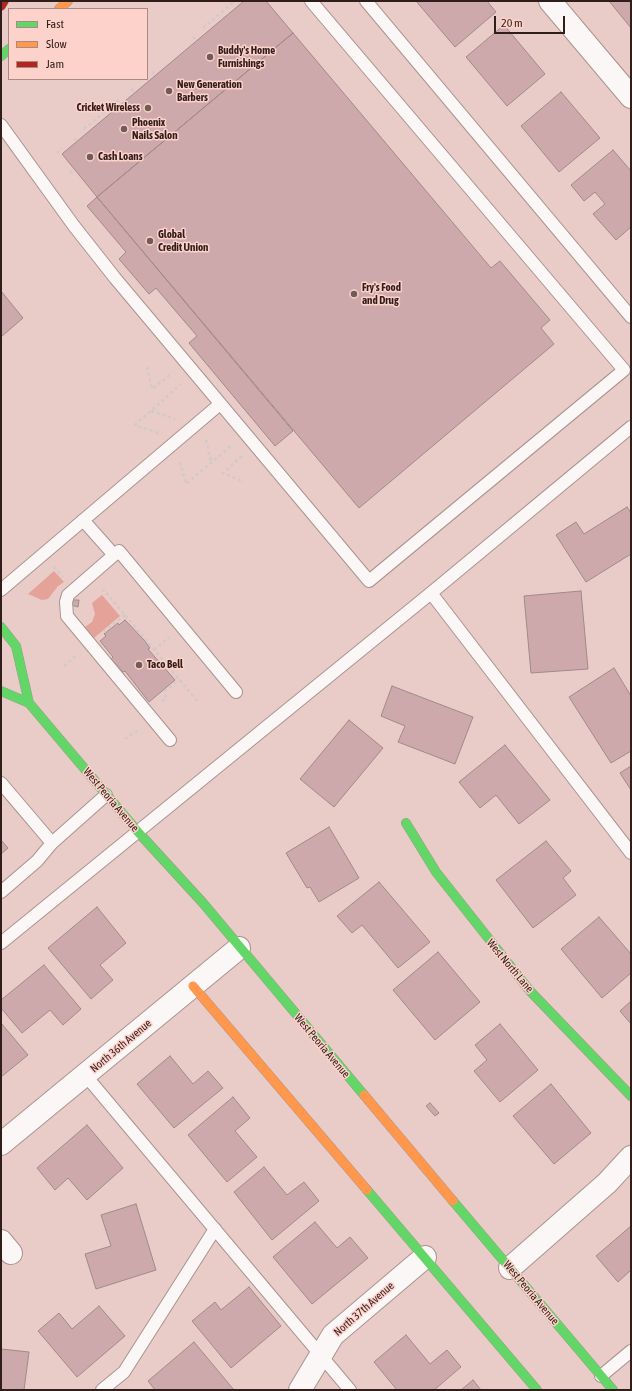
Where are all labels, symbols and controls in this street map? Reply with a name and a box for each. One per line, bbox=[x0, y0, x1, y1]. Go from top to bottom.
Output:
legend bbox=[8, 8, 148, 80]
scale bar bbox=[496, 8, 567, 34]
text: 20 m bbox=[501, 16, 523, 30]
text: Fast bbox=[46, 17, 64, 31]
text: Slow bbox=[46, 37, 67, 51]
place label: Buddy's Home Furnishings bbox=[218, 44, 275, 70]
marker: Buddy's Home Furnishings bbox=[205, 52, 215, 62]
text: Jam bbox=[46, 57, 64, 71]
place label: New Generation Barbers bbox=[177, 78, 242, 104]
marker: New Generation Barbers bbox=[164, 86, 174, 96]
place label: Cricket Wireless bbox=[77, 101, 140, 115]
marker: Cricket Wireless bbox=[143, 103, 153, 113]
place label: Phoenix Nails Salon bbox=[132, 116, 177, 142]
marker: Phoenix Nails Salon bbox=[119, 124, 129, 134]
place label: Cash Loans bbox=[98, 150, 143, 164]
marker: Cash Loans bbox=[85, 152, 95, 162]
place label: Global Credit Union bbox=[158, 228, 208, 254]
marker: Global Credit Union bbox=[145, 236, 155, 246]
place label: Fry's Food and Drug bbox=[362, 281, 401, 307]
marker: Fry's Food and Drug bbox=[349, 289, 359, 299]
place label: Taco Bell bbox=[147, 658, 183, 672]
marker: Taco Bell bbox=[134, 660, 144, 670]
street label: West Peoria Avenue bbox=[80, 765, 142, 835]
street label: West North Lane bbox=[484, 937, 536, 995]
street label: West Peoria Avenue bbox=[291, 1011, 353, 1081]
street label: North 36th Avenue bbox=[88, 1017, 154, 1075]
street label: West Peoria Avenue bbox=[500, 1258, 562, 1328]
street label: North 37th Avenue bbox=[331, 1279, 397, 1339]

